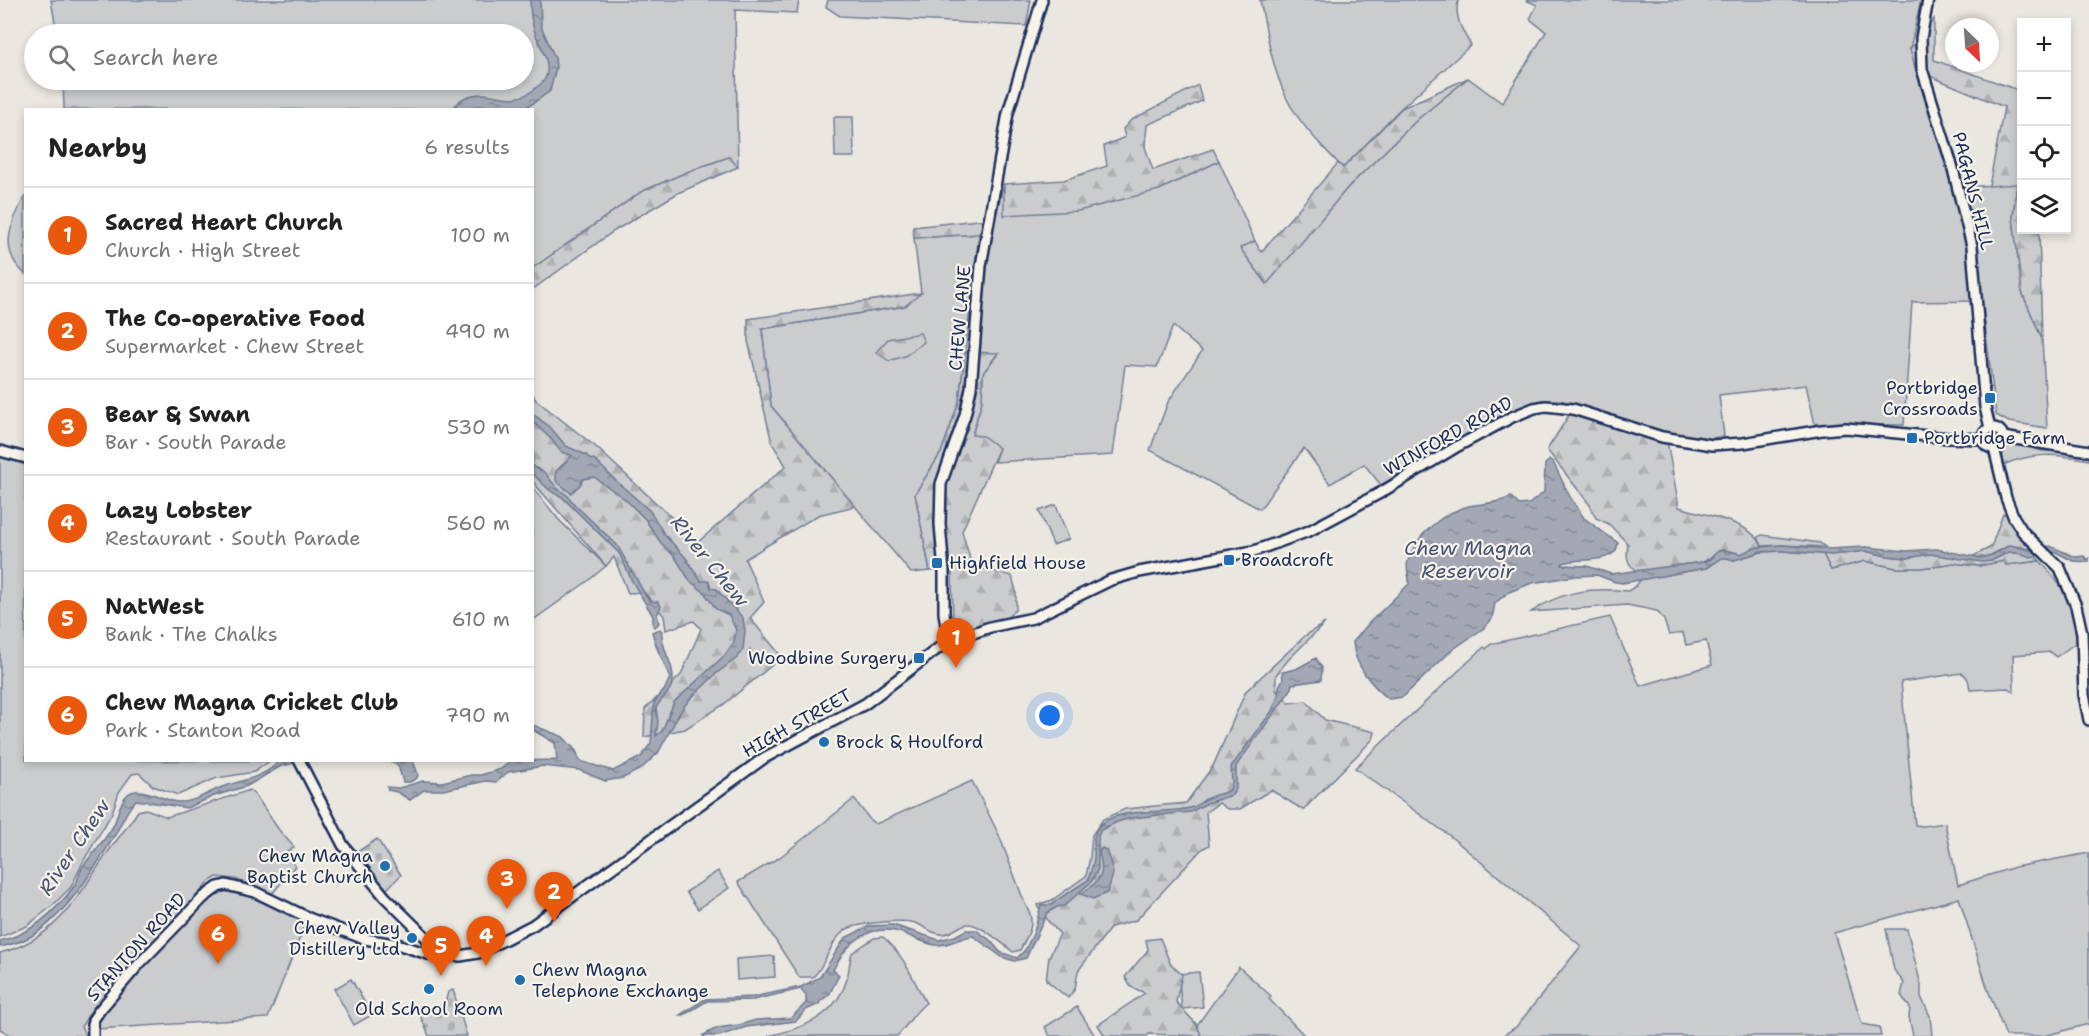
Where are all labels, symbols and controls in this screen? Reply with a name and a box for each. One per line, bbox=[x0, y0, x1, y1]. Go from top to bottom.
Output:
north arrow bbox=[1945, 18, 1999, 72]
map controls bbox=[2017, 18, 2071, 234]
button: + bbox=[2017, 18, 2071, 72]
search box bbox=[24, 24, 534, 90]
icon: search bbox=[45, 41, 78, 74]
text: Search here bbox=[93, 43, 219, 72]
button: − bbox=[2017, 72, 2071, 126]
button: locate bbox=[2017, 126, 2071, 180]
street label: PAGANS HILL bbox=[1947, 129, 1999, 253]
text: Nearby bbox=[48, 130, 147, 165]
text: 6 results bbox=[424, 134, 510, 160]
button: layers bbox=[2017, 180, 2071, 234]
text: Sacred Heart Church bbox=[105, 208, 343, 237]
text: 1 bbox=[63, 222, 72, 248]
text: 100 m bbox=[450, 222, 510, 248]
text: Church · High Street bbox=[105, 237, 301, 263]
street label: CHEW LANE bbox=[943, 264, 977, 372]
text: The Co-operative Food bbox=[105, 304, 365, 333]
text: 2 bbox=[61, 318, 75, 344]
text: 490 m bbox=[445, 318, 510, 344]
text: Supermarket · Chew Street bbox=[105, 333, 364, 359]
place label: Portbridge Crossroads bbox=[1883, 376, 1978, 421]
street label: WINFORD ROAD bbox=[1379, 391, 1517, 481]
marker: Portbridge Crossroads bbox=[1983, 391, 1997, 405]
text: Bear & Swan bbox=[105, 400, 250, 429]
text: 3 bbox=[61, 414, 75, 440]
text: 530 m bbox=[447, 414, 510, 440]
place label: Portbridge Farm bbox=[1924, 426, 2065, 450]
text: Bar · South Parade bbox=[105, 429, 287, 455]
marker: Portbridge Farm bbox=[1905, 431, 1919, 445]
text: Lazy Lobster bbox=[105, 496, 252, 525]
text: 4 bbox=[61, 510, 75, 536]
text: 560 m bbox=[447, 510, 510, 536]
water label: River Chew bbox=[665, 510, 755, 613]
text: Restaurant · South Parade bbox=[105, 525, 360, 551]
water label: Chew Magna Reservoir bbox=[1404, 535, 1532, 584]
place label: Broadcroft bbox=[1241, 548, 1334, 572]
place label: Highfield House bbox=[949, 551, 1086, 575]
marker: Broadcroft bbox=[1222, 553, 1236, 567]
marker: Highfield House bbox=[930, 556, 944, 570]
text: NatWest bbox=[105, 592, 204, 621]
text: 5 bbox=[61, 606, 74, 632]
text: 610 m bbox=[452, 606, 510, 632]
pin: 1 bbox=[936, 618, 976, 668]
text: Bank · The Chalks bbox=[105, 621, 278, 647]
place label: Woodbine Surgery bbox=[748, 646, 907, 670]
marker: Woodbine Surgery bbox=[912, 651, 926, 665]
street label: HIGH STREET bbox=[738, 683, 856, 763]
text: Chew Magna Cricket Club bbox=[105, 688, 399, 717]
your location bbox=[1035, 701, 1064, 730]
text: 6 bbox=[61, 702, 75, 728]
text: 790 m bbox=[445, 702, 510, 728]
text: Park · Stanton Road bbox=[105, 717, 300, 743]
place label: Brock & Houlford bbox=[836, 730, 983, 754]
marker: Brock & Houlford bbox=[817, 735, 831, 749]
water label: River Chew bbox=[32, 793, 116, 900]
place label: Chew Magna Baptist Church bbox=[247, 844, 373, 889]
marker: Chew Magna Baptist Church bbox=[378, 859, 392, 873]
pin: 3 bbox=[488, 860, 526, 909]
pin: 2 bbox=[534, 872, 574, 922]
street label: STANTON ROAD bbox=[81, 888, 191, 1006]
pin: 6 bbox=[198, 914, 238, 964]
place label: Chew Valley Distillery Ltd bbox=[289, 916, 400, 961]
pin: 4 bbox=[466, 916, 506, 966]
pin: 5 bbox=[422, 926, 460, 976]
marker: Chew Valley Distillery Ltd bbox=[405, 931, 419, 945]
place label: Chew Magna Telephone Exchange bbox=[532, 958, 709, 1003]
marker: Chew Magna Telephone Exchange bbox=[513, 973, 527, 987]
marker: Old School Room bbox=[422, 982, 436, 996]
place label: Old School Room bbox=[355, 997, 503, 1021]

